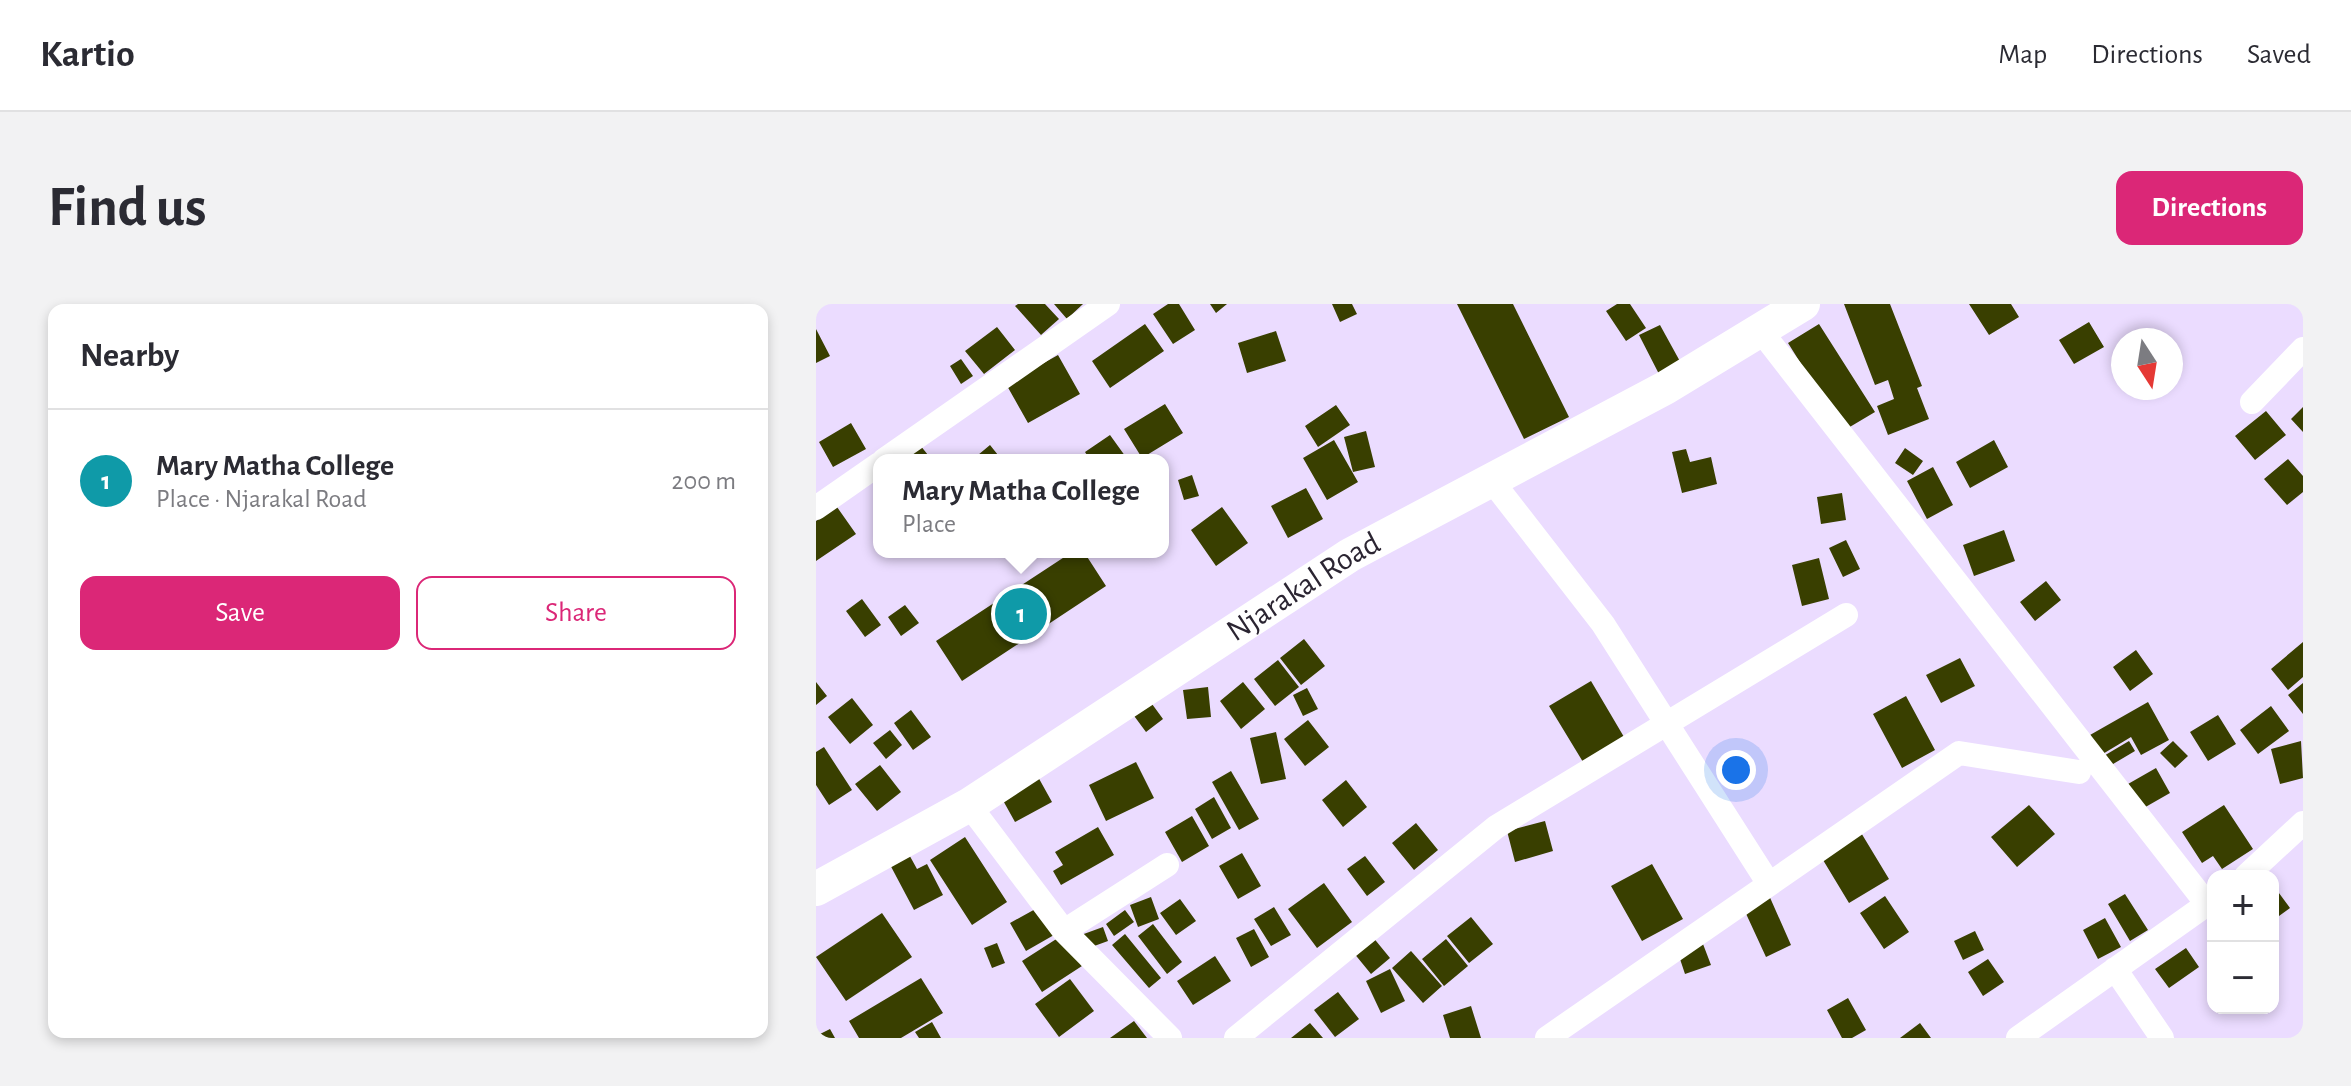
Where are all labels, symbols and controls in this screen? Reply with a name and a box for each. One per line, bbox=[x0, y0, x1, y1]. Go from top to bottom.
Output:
text: Kartio bbox=[40, 36, 135, 74]
text: Map bbox=[1998, 41, 2047, 69]
text: Directions bbox=[2091, 41, 2203, 69]
text: Saved bbox=[2247, 41, 2311, 69]
button: Directions bbox=[2116, 171, 2303, 245]
text: Find us bbox=[48, 180, 206, 236]
north arrow bbox=[2111, 328, 2183, 400]
text: Nearby bbox=[80, 339, 179, 373]
text: Mary Matha College bbox=[156, 451, 394, 481]
popup bbox=[873, 454, 1169, 558]
text: 1 bbox=[101, 468, 111, 494]
text: 200 m bbox=[672, 468, 736, 494]
text: Mary Matha College bbox=[902, 476, 1140, 506]
text: Place · Njarakal Road bbox=[156, 486, 367, 512]
text: Place bbox=[902, 511, 956, 537]
street label: Njarakal Road bbox=[1221, 526, 1385, 647]
button: Save bbox=[80, 576, 400, 650]
button: Share bbox=[416, 576, 736, 650]
pin: 1 bbox=[995, 584, 1047, 644]
your location bbox=[1716, 750, 1756, 790]
map controls bbox=[2207, 870, 2279, 1014]
button: + bbox=[2207, 870, 2279, 942]
button: − bbox=[2207, 942, 2279, 1014]

